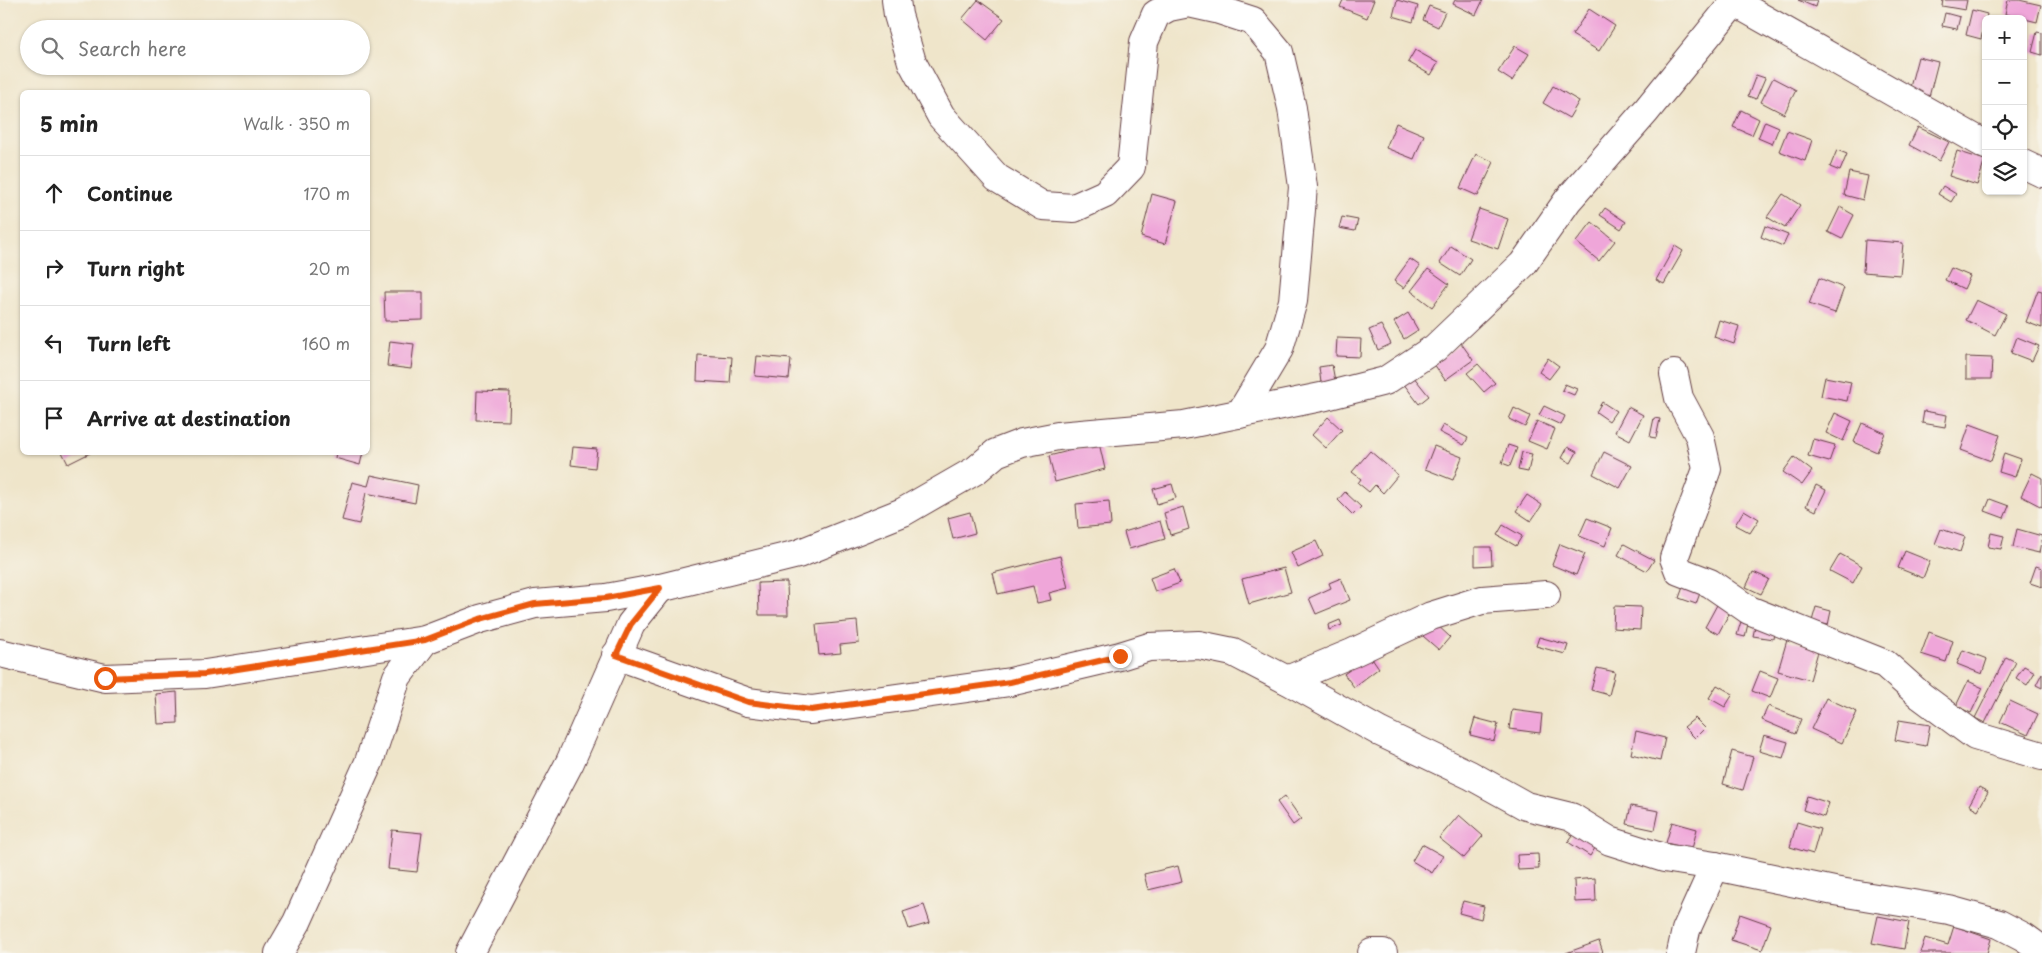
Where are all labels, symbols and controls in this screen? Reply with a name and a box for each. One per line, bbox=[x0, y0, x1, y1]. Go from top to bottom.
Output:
map controls bbox=[1982, 15, 2027, 195]
button: + bbox=[1982, 15, 2027, 60]
search box bbox=[20, 20, 370, 75]
icon: search bbox=[38, 34, 66, 62]
text: Search here bbox=[78, 34, 187, 62]
button: − bbox=[1982, 60, 2027, 105]
button: locate bbox=[1982, 105, 2027, 150]
text: 5 min bbox=[40, 107, 98, 139]
text: Walk · 350 m bbox=[243, 111, 350, 135]
button: layers bbox=[1982, 150, 2027, 195]
icon: ahead bbox=[40, 179, 68, 207]
text: Continue bbox=[87, 179, 173, 207]
text: 170 m bbox=[304, 181, 350, 205]
icon: right bbox=[40, 254, 68, 282]
text: Turn right bbox=[87, 254, 185, 282]
text: 20 m bbox=[309, 256, 350, 280]
icon: left bbox=[40, 329, 68, 357]
text: Turn left bbox=[87, 329, 171, 357]
text: 160 m bbox=[302, 331, 350, 355]
icon: arrive bbox=[40, 404, 68, 432]
text: Arrive at destination bbox=[87, 404, 291, 432]
route end bbox=[1109, 645, 1132, 668]
route start bbox=[94, 667, 117, 690]

